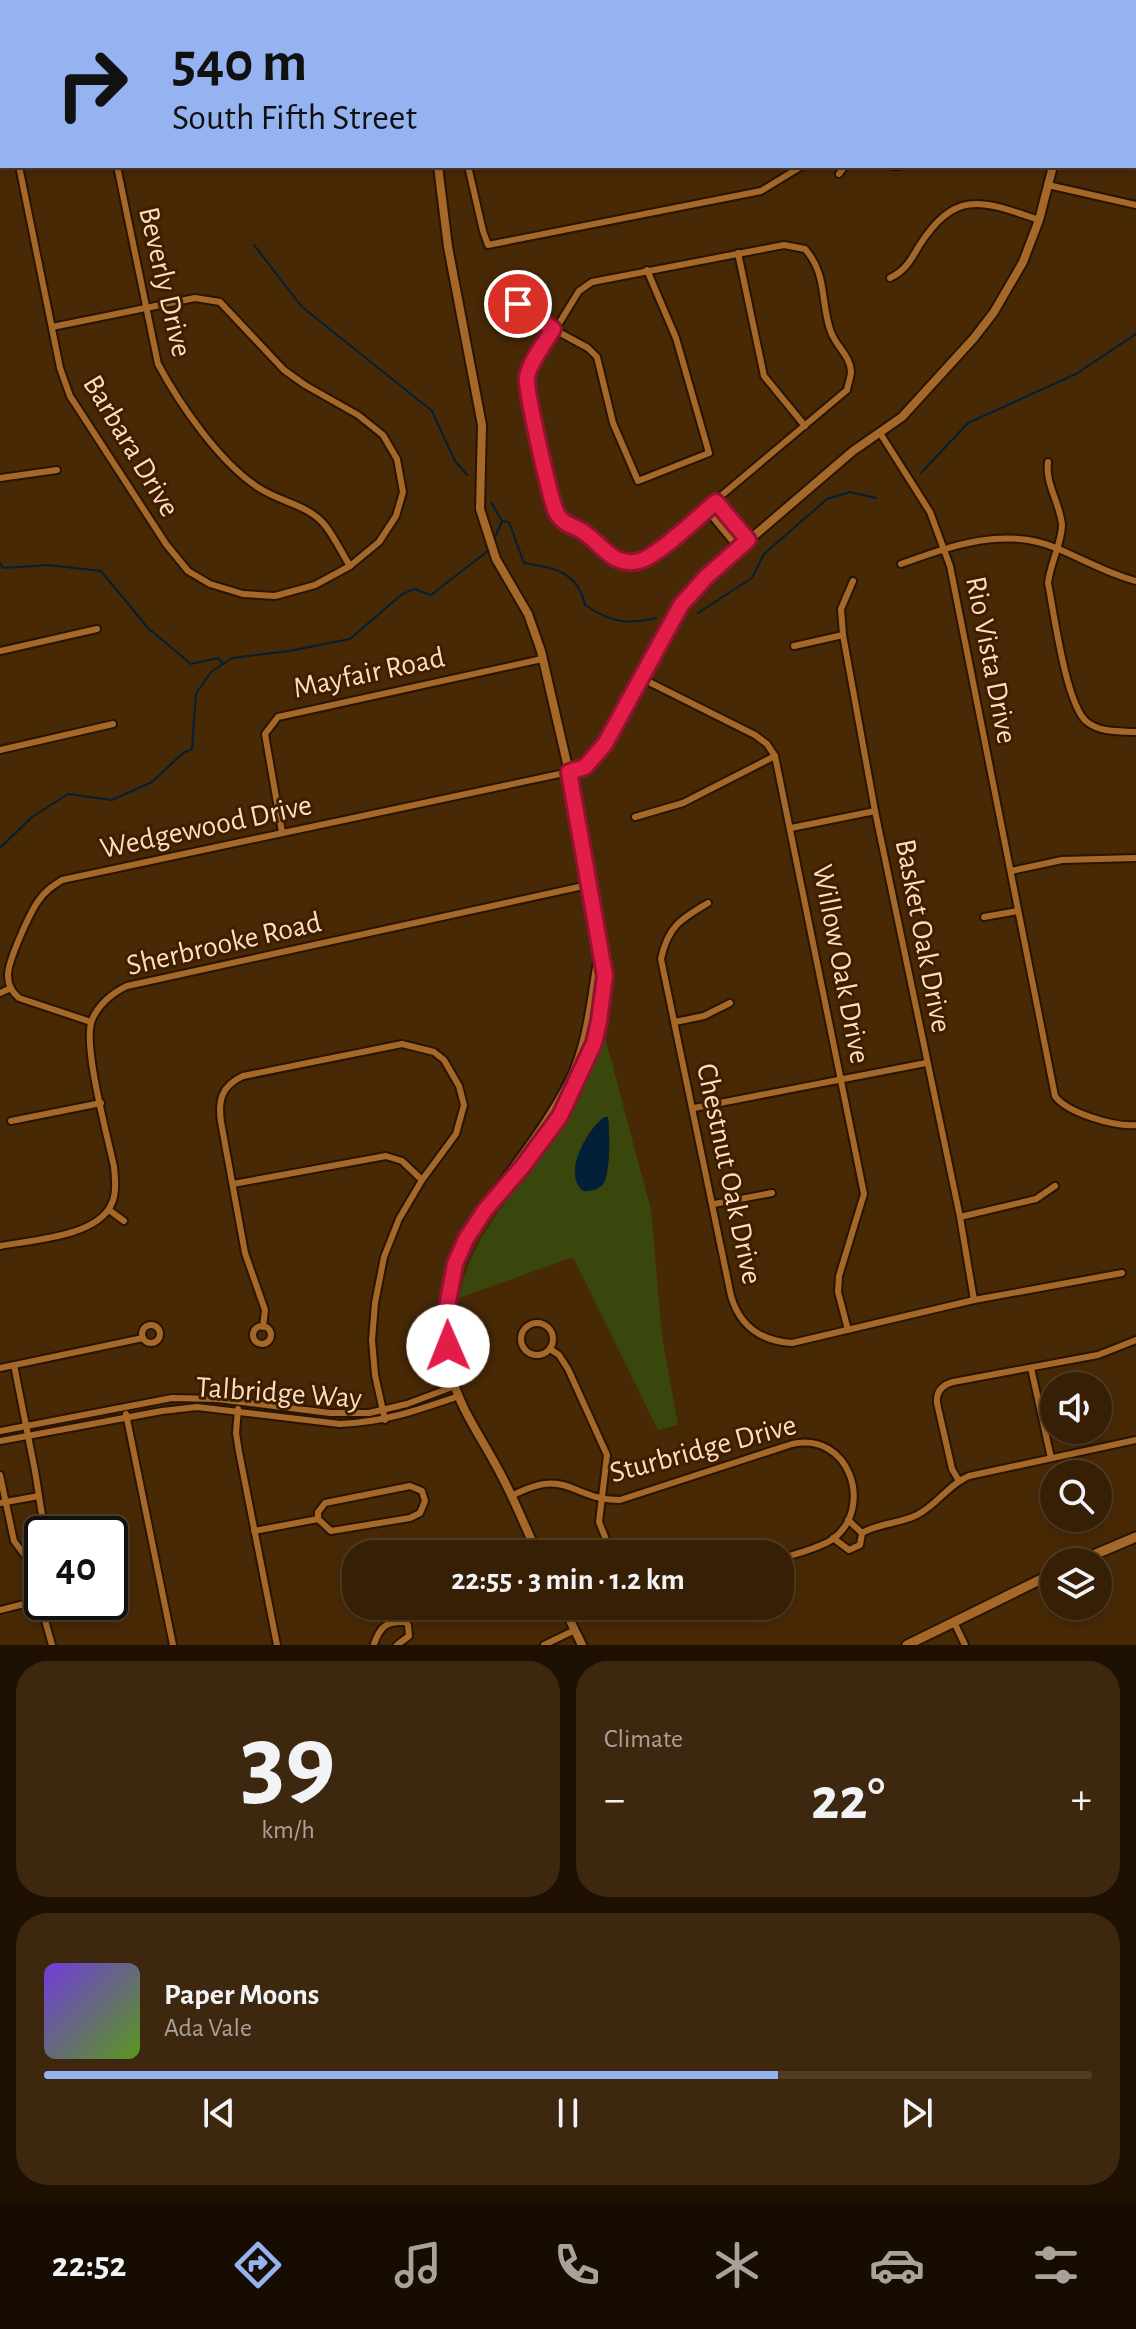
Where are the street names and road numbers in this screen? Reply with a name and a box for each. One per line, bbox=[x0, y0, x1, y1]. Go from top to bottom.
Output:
street label: Beverly Drive bbox=[133, 204, 197, 360]
street label: Barbara Drive bbox=[77, 370, 185, 522]
street label: Rio Vista Drive bbox=[960, 574, 1022, 746]
street label: Mayfair Road bbox=[291, 642, 447, 704]
street label: Wedgewood Drive bbox=[98, 790, 314, 864]
street label: Basket Oak Drive bbox=[890, 837, 956, 1035]
street label: Willow Oak Drive bbox=[807, 862, 875, 1066]
street label: Sherbrooke Road bbox=[124, 907, 324, 981]
street label: Chestnut Oak Drive bbox=[691, 1061, 767, 1287]
street label: Talbridge Way bbox=[195, 1372, 363, 1414]
street label: Sturbridge Drive bbox=[606, 1410, 800, 1488]

